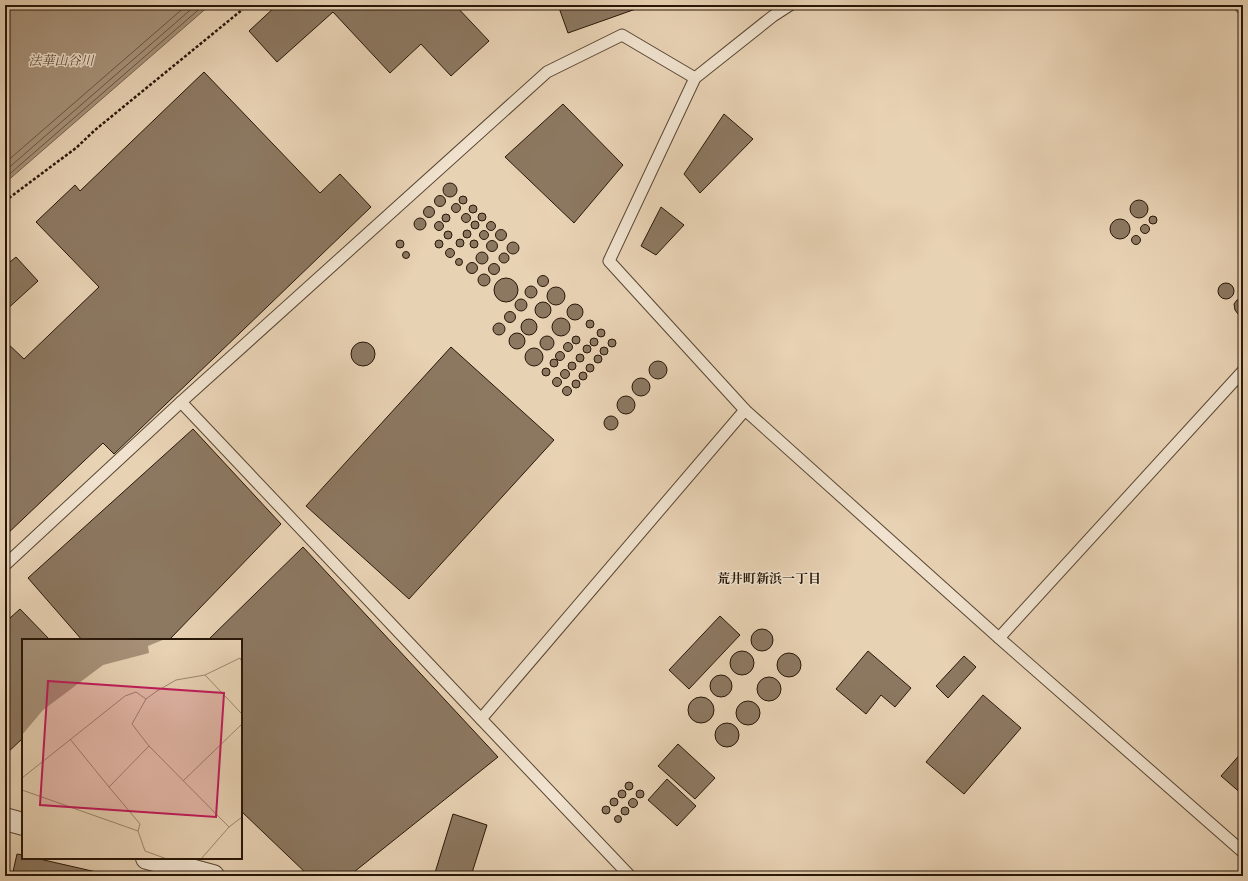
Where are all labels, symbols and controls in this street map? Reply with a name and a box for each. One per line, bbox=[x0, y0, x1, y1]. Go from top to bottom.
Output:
water label: 法華山谷川 bbox=[28, 53, 95, 69]
district label: 荒井町新浜一丁目 bbox=[717, 571, 821, 587]
inset map bbox=[22, 639, 242, 859]

